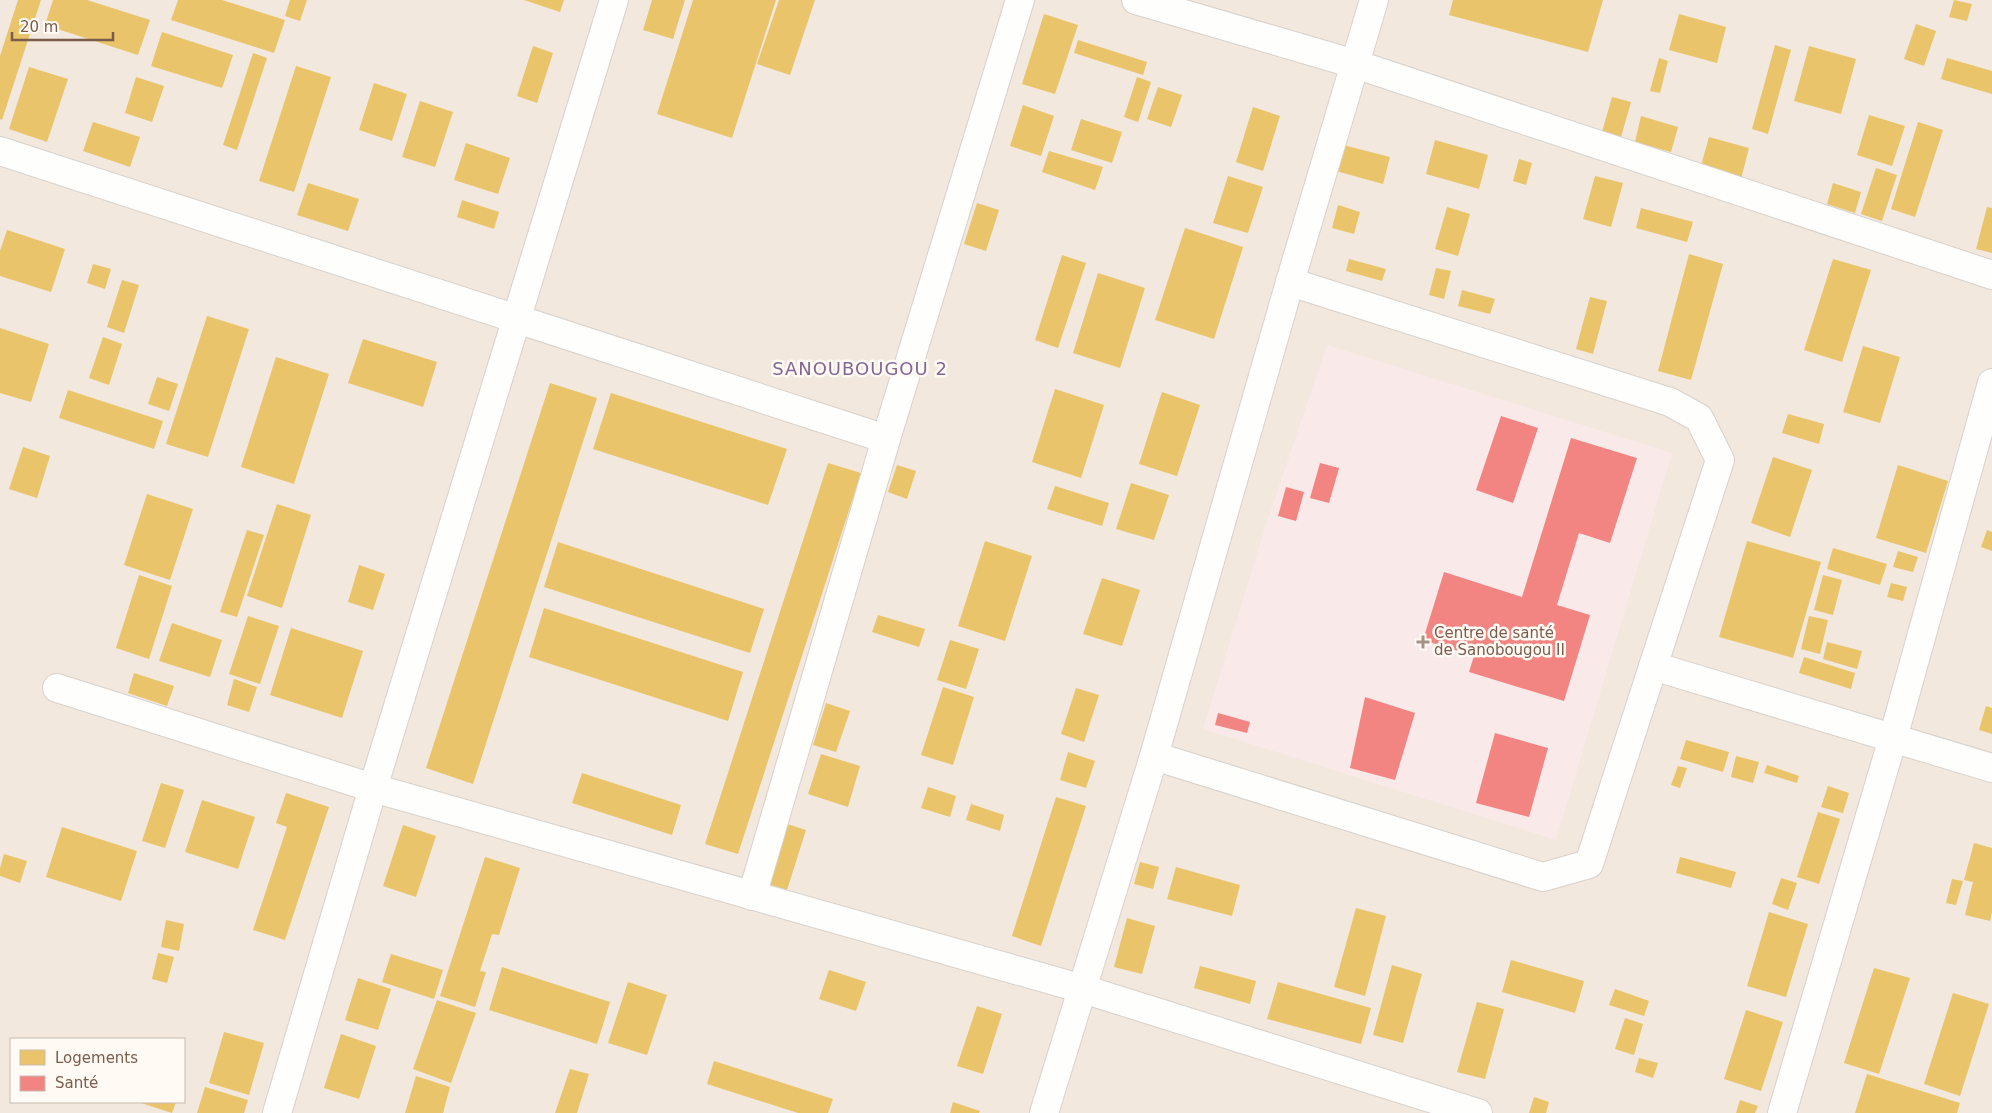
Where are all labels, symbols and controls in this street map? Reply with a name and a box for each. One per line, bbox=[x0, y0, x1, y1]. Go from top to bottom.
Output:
scale bar bbox=[12, 10, 114, 42]
text: 20 m bbox=[20, 18, 58, 36]
district label: SANOUBOUGOU 2 bbox=[772, 358, 948, 379]
place label: Centre de santé de Sanobougou II bbox=[1434, 624, 1565, 659]
marker: Centre de santé de Sanobougou II bbox=[1416, 635, 1430, 649]
legend bbox=[10, 1038, 185, 1103]
text: Logements bbox=[55, 1049, 138, 1067]
text: Santé bbox=[55, 1074, 98, 1092]

